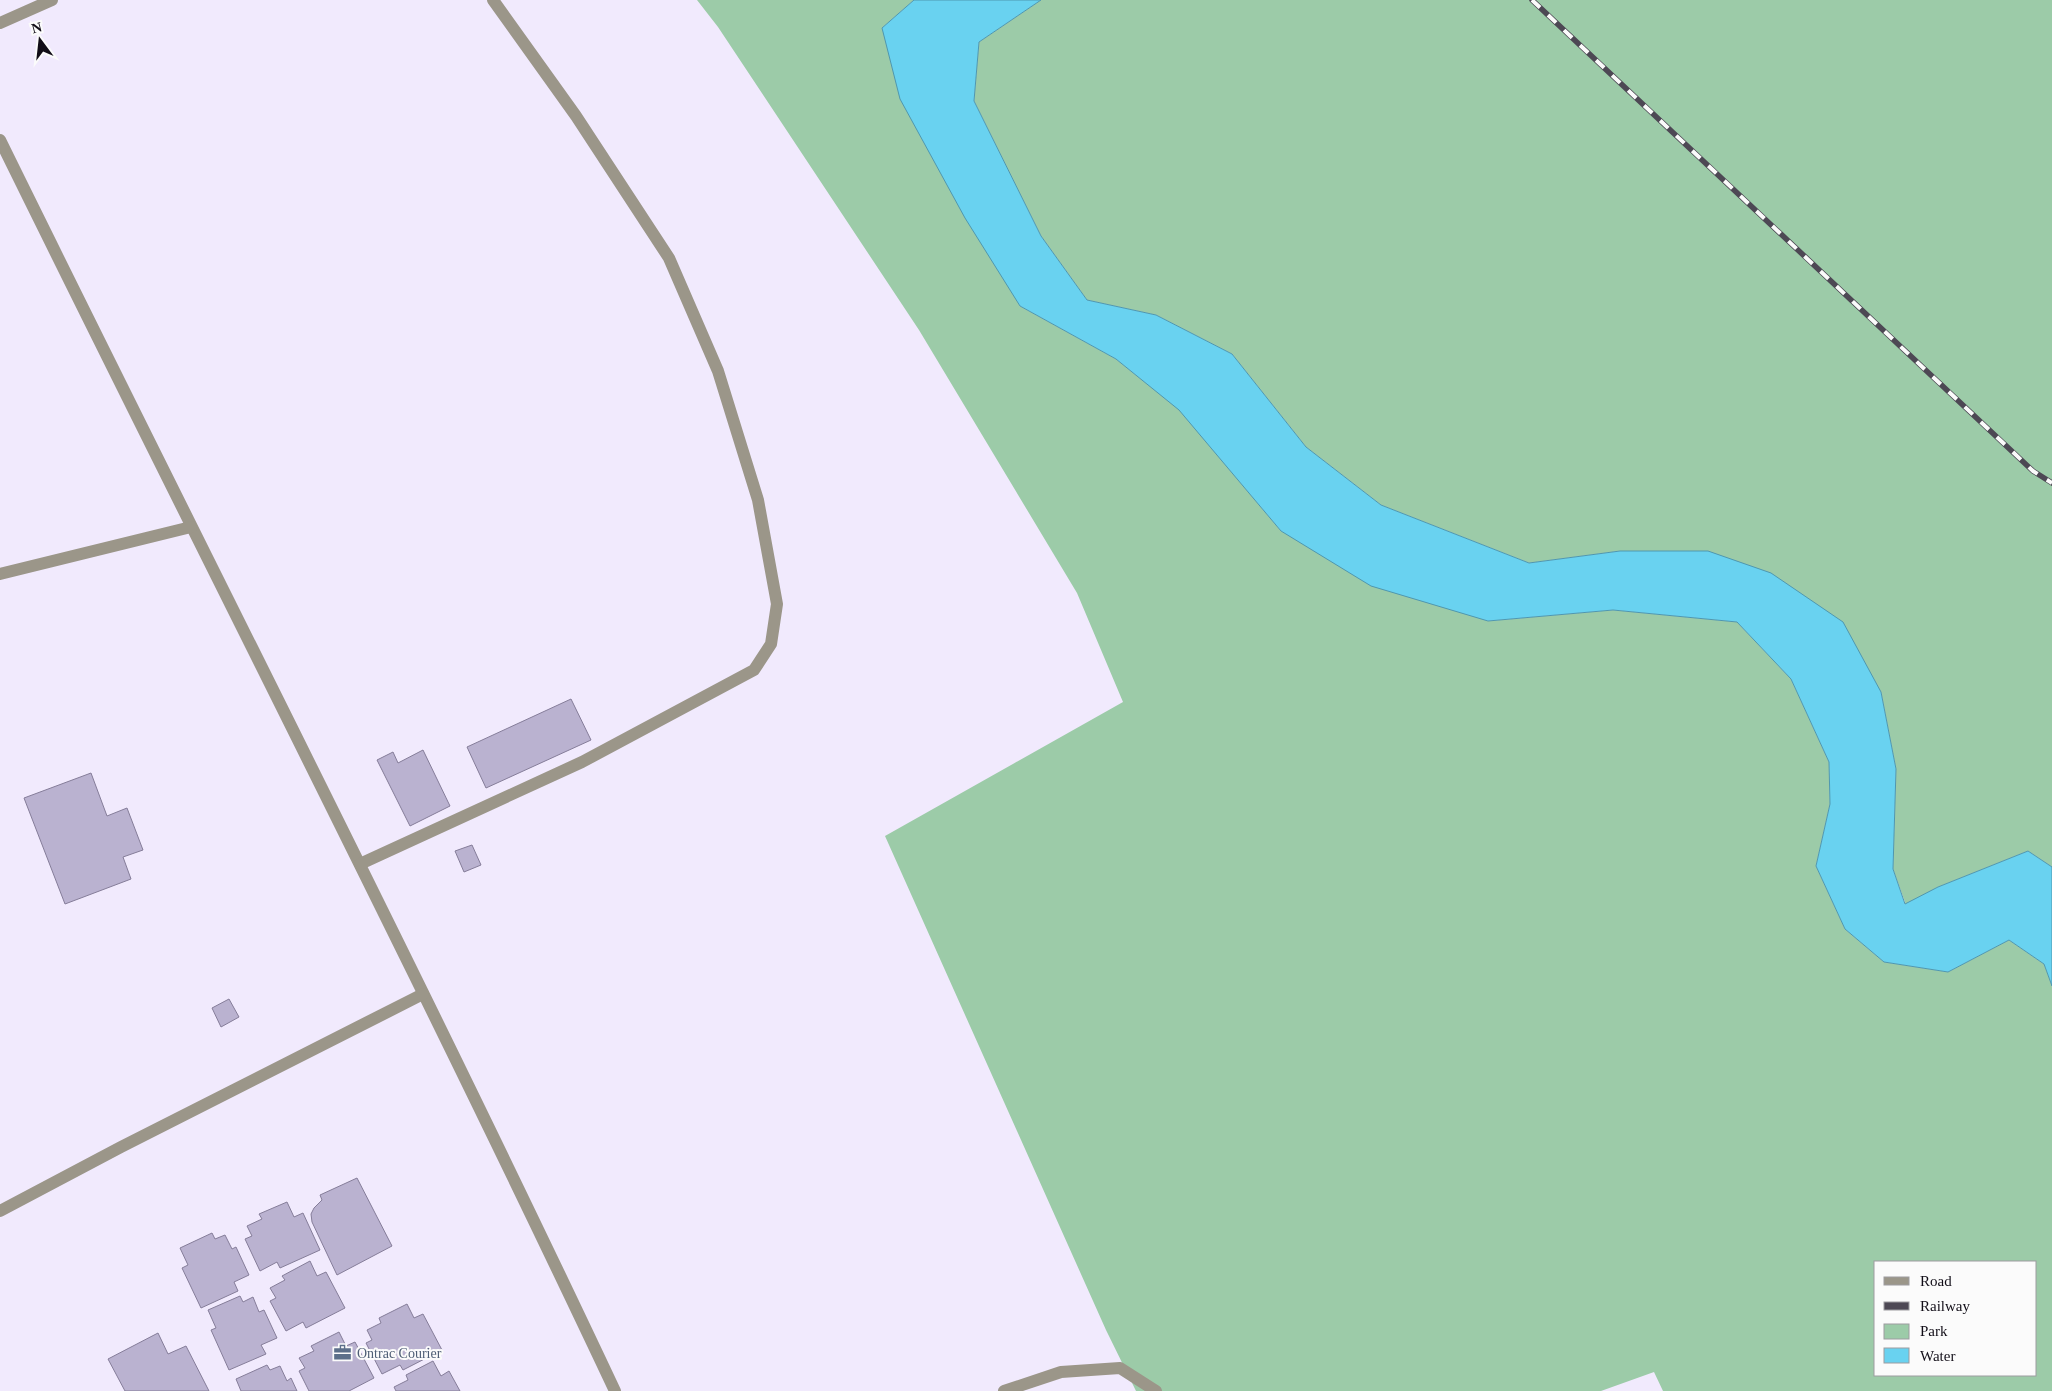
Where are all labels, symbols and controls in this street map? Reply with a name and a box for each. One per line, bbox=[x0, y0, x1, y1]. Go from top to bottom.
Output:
north arrow bbox=[15, 15, 65, 65]
text: N bbox=[30, 19, 44, 36]
legend bbox=[1874, 1261, 2037, 1376]
text: Road bbox=[1920, 1273, 1952, 1289]
text: Railway bbox=[1920, 1298, 1970, 1314]
text: Park bbox=[1920, 1323, 1948, 1339]
office icon: Ontrac Courier bbox=[333, 1343, 353, 1363]
place label: Ontrac Courier bbox=[357, 1346, 442, 1361]
text: Water bbox=[1920, 1348, 1955, 1364]

